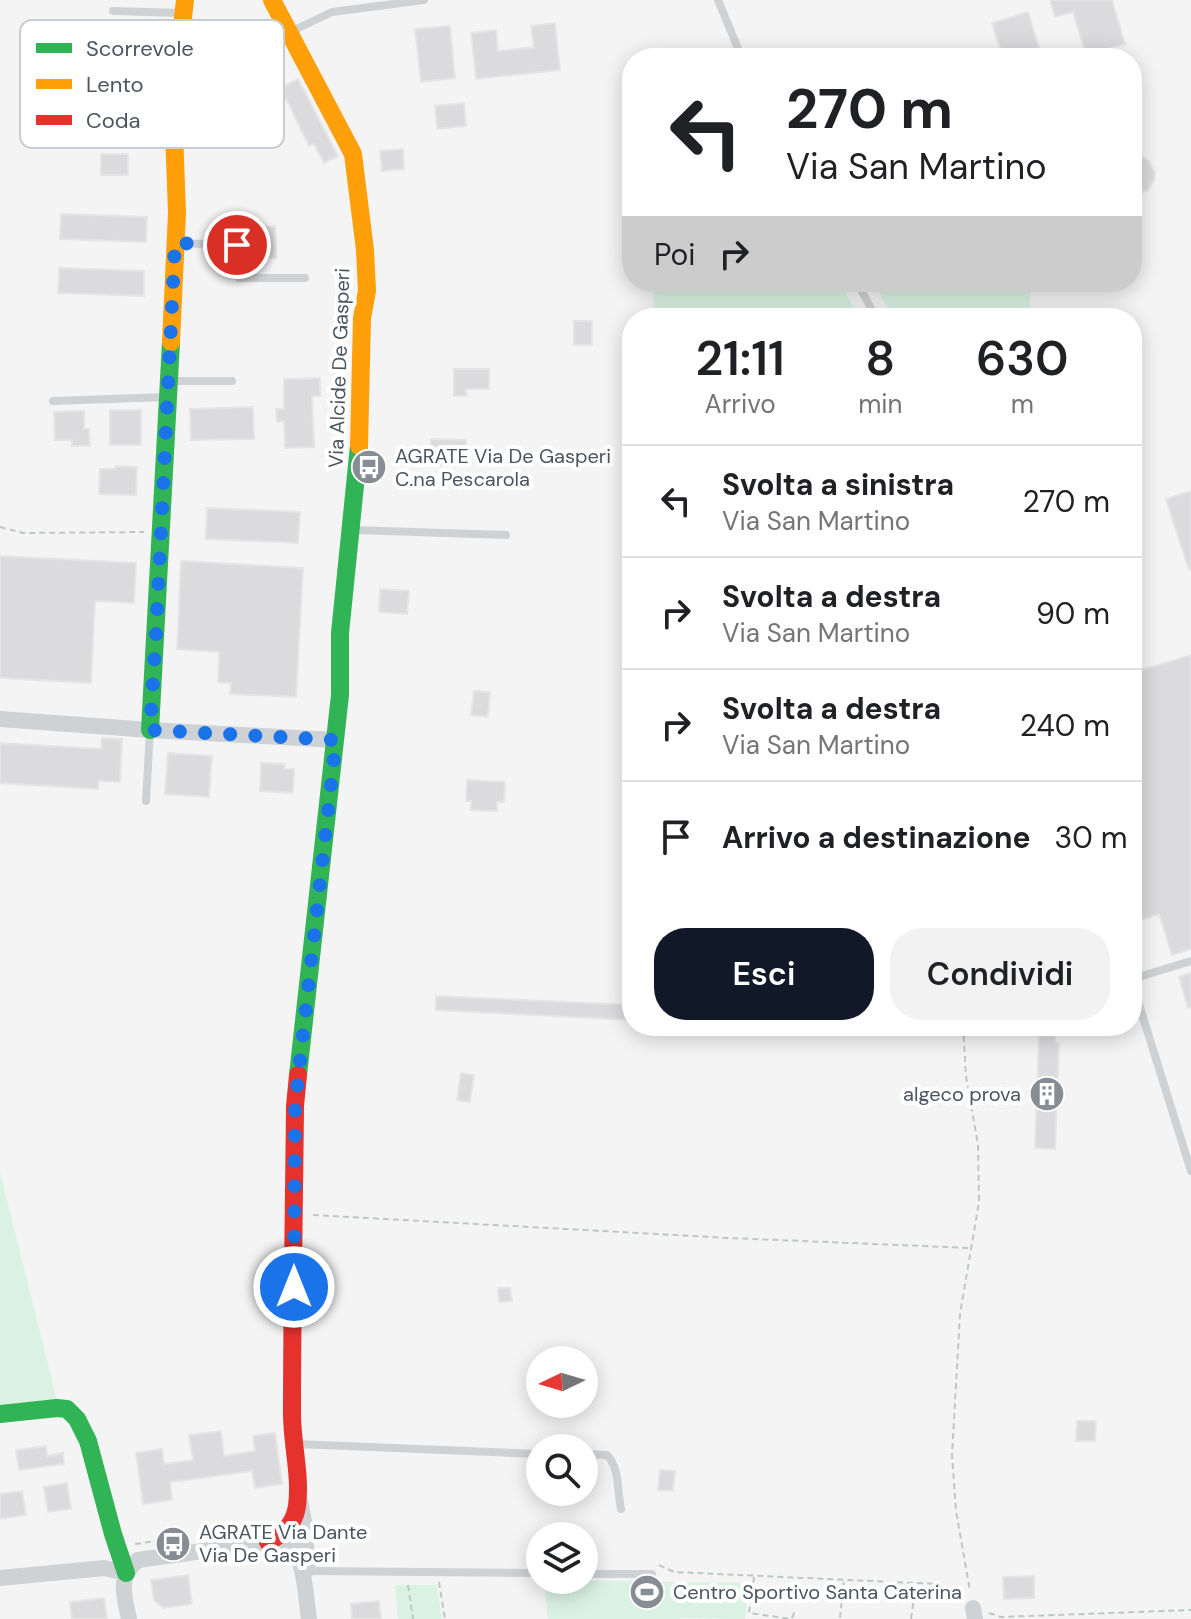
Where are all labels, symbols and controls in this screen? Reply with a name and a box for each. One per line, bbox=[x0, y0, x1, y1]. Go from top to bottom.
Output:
legend bbox=[20, 20, 284, 148]
text: Scorrevole bbox=[86, 34, 194, 63]
text: Lento bbox=[86, 70, 144, 99]
text: 270 m bbox=[786, 72, 953, 145]
icon: left bbox=[654, 80, 758, 184]
text: Coda bbox=[86, 106, 141, 135]
text: Via San Martino bbox=[786, 143, 1047, 190]
pin bbox=[203, 211, 271, 279]
icon: arrive bbox=[215, 223, 259, 267]
icon: right bbox=[712, 232, 756, 276]
text: Poi bbox=[654, 235, 696, 274]
street label: Via Alcide De Gasperi bbox=[323, 268, 355, 468]
text: 21:11 bbox=[695, 327, 785, 390]
text: 8 bbox=[865, 327, 895, 390]
text: 630 bbox=[976, 327, 1069, 390]
text: Arrivo bbox=[704, 387, 776, 421]
text: min bbox=[858, 387, 902, 421]
text: m bbox=[1011, 387, 1034, 421]
place label: AGRATE Via De Gasperi C.na Pescarola bbox=[395, 443, 611, 492]
bus stop icon: AGRATE Via De Gasperi C.na Pescarola bbox=[350, 448, 388, 486]
text: Svolta a sinistra bbox=[722, 465, 954, 504]
icon: left bbox=[654, 479, 698, 523]
text: 270 m bbox=[1022, 482, 1110, 521]
text: Via San Martino bbox=[722, 504, 910, 538]
text: Svolta a destra bbox=[722, 577, 941, 616]
icon: right bbox=[654, 591, 698, 635]
text: 90 m bbox=[1036, 594, 1110, 633]
text: Via San Martino bbox=[722, 616, 910, 650]
text: Svolta a destra bbox=[722, 689, 941, 728]
icon: right bbox=[654, 703, 698, 747]
text: 240 m bbox=[1020, 706, 1110, 745]
text: Via San Martino bbox=[722, 728, 910, 762]
icon: arrive bbox=[654, 815, 698, 859]
text: Arrivo a destinazione bbox=[722, 818, 1031, 857]
text: 30 m bbox=[1055, 818, 1128, 857]
button: Esci bbox=[654, 928, 874, 1020]
button: Condividi bbox=[890, 928, 1110, 1020]
building icon: algeco prova bbox=[1028, 1075, 1066, 1113]
place label: algeco prova bbox=[903, 1081, 1021, 1107]
position arrow bbox=[252, 1245, 336, 1329]
north arrow bbox=[526, 1346, 598, 1418]
map controls bbox=[526, 1346, 598, 1594]
button: search bbox=[526, 1434, 598, 1506]
place label: AGRATE Via Dante Via De Gasperi bbox=[199, 1519, 367, 1568]
button: layers bbox=[526, 1522, 598, 1594]
bus stop icon: AGRATE Via Dante Via De Gasperi bbox=[154, 1525, 192, 1563]
sports icon: Centro Sportivo Santa Caterina bbox=[628, 1573, 666, 1611]
place label: Centro Sportivo Santa Caterina bbox=[673, 1579, 962, 1605]

